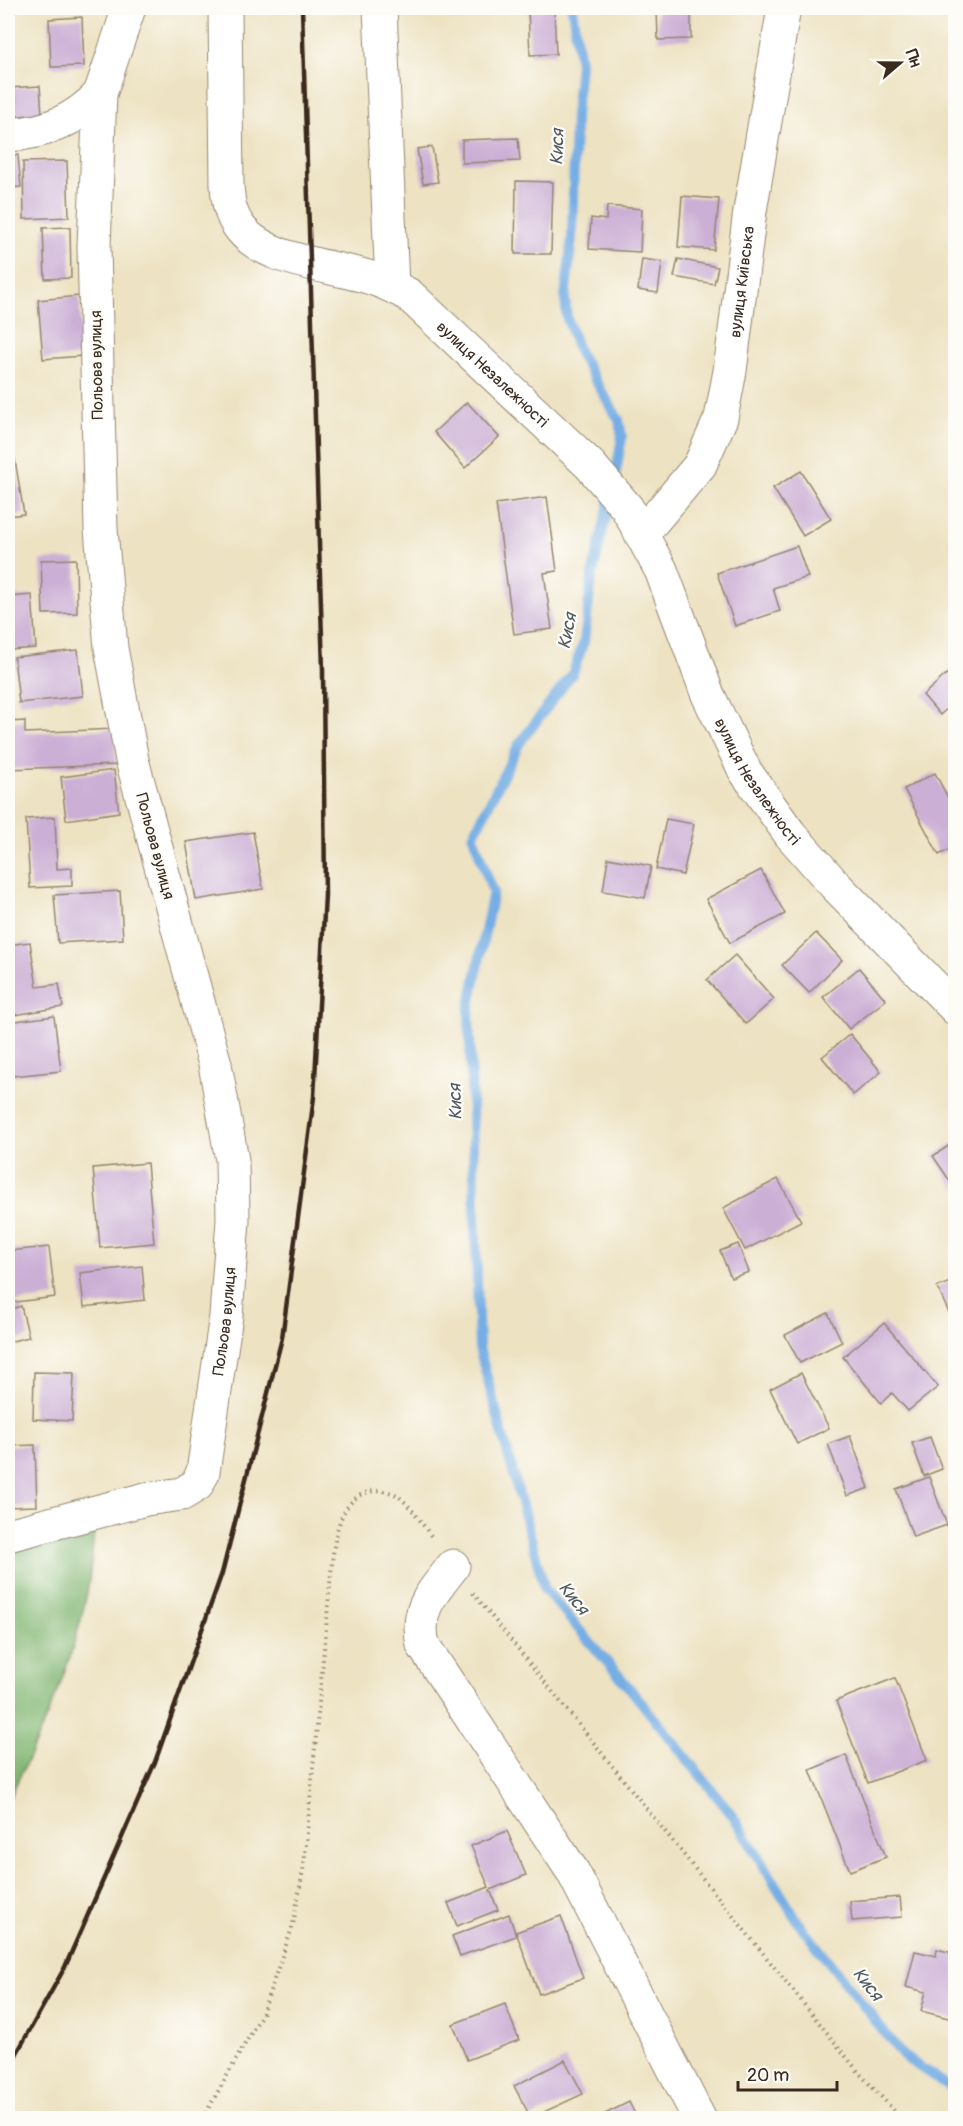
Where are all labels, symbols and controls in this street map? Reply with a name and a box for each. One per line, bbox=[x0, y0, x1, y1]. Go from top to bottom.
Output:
north arrow bbox=[870, 33, 930, 93]
text: Пн bbox=[901, 47, 926, 70]
water label: Кися bbox=[545, 127, 570, 165]
street label: вулиця Київська bbox=[725, 225, 759, 339]
street label: Польова вулиця bbox=[86, 310, 108, 420]
street label: вулиця Незалежності bbox=[432, 317, 553, 432]
water label: Кися bbox=[553, 610, 583, 651]
street label: вулиця Незалежності bbox=[710, 715, 804, 850]
street label: Польова вулиця bbox=[131, 791, 179, 902]
water label: Кися bbox=[443, 1082, 468, 1120]
street label: Польова вулиця bbox=[208, 1266, 241, 1377]
water label: Кися bbox=[553, 1577, 595, 1621]
water label: Кися bbox=[847, 1963, 889, 2007]
scale bar bbox=[738, 2054, 837, 2092]
text: 20 m bbox=[747, 2064, 789, 2087]

